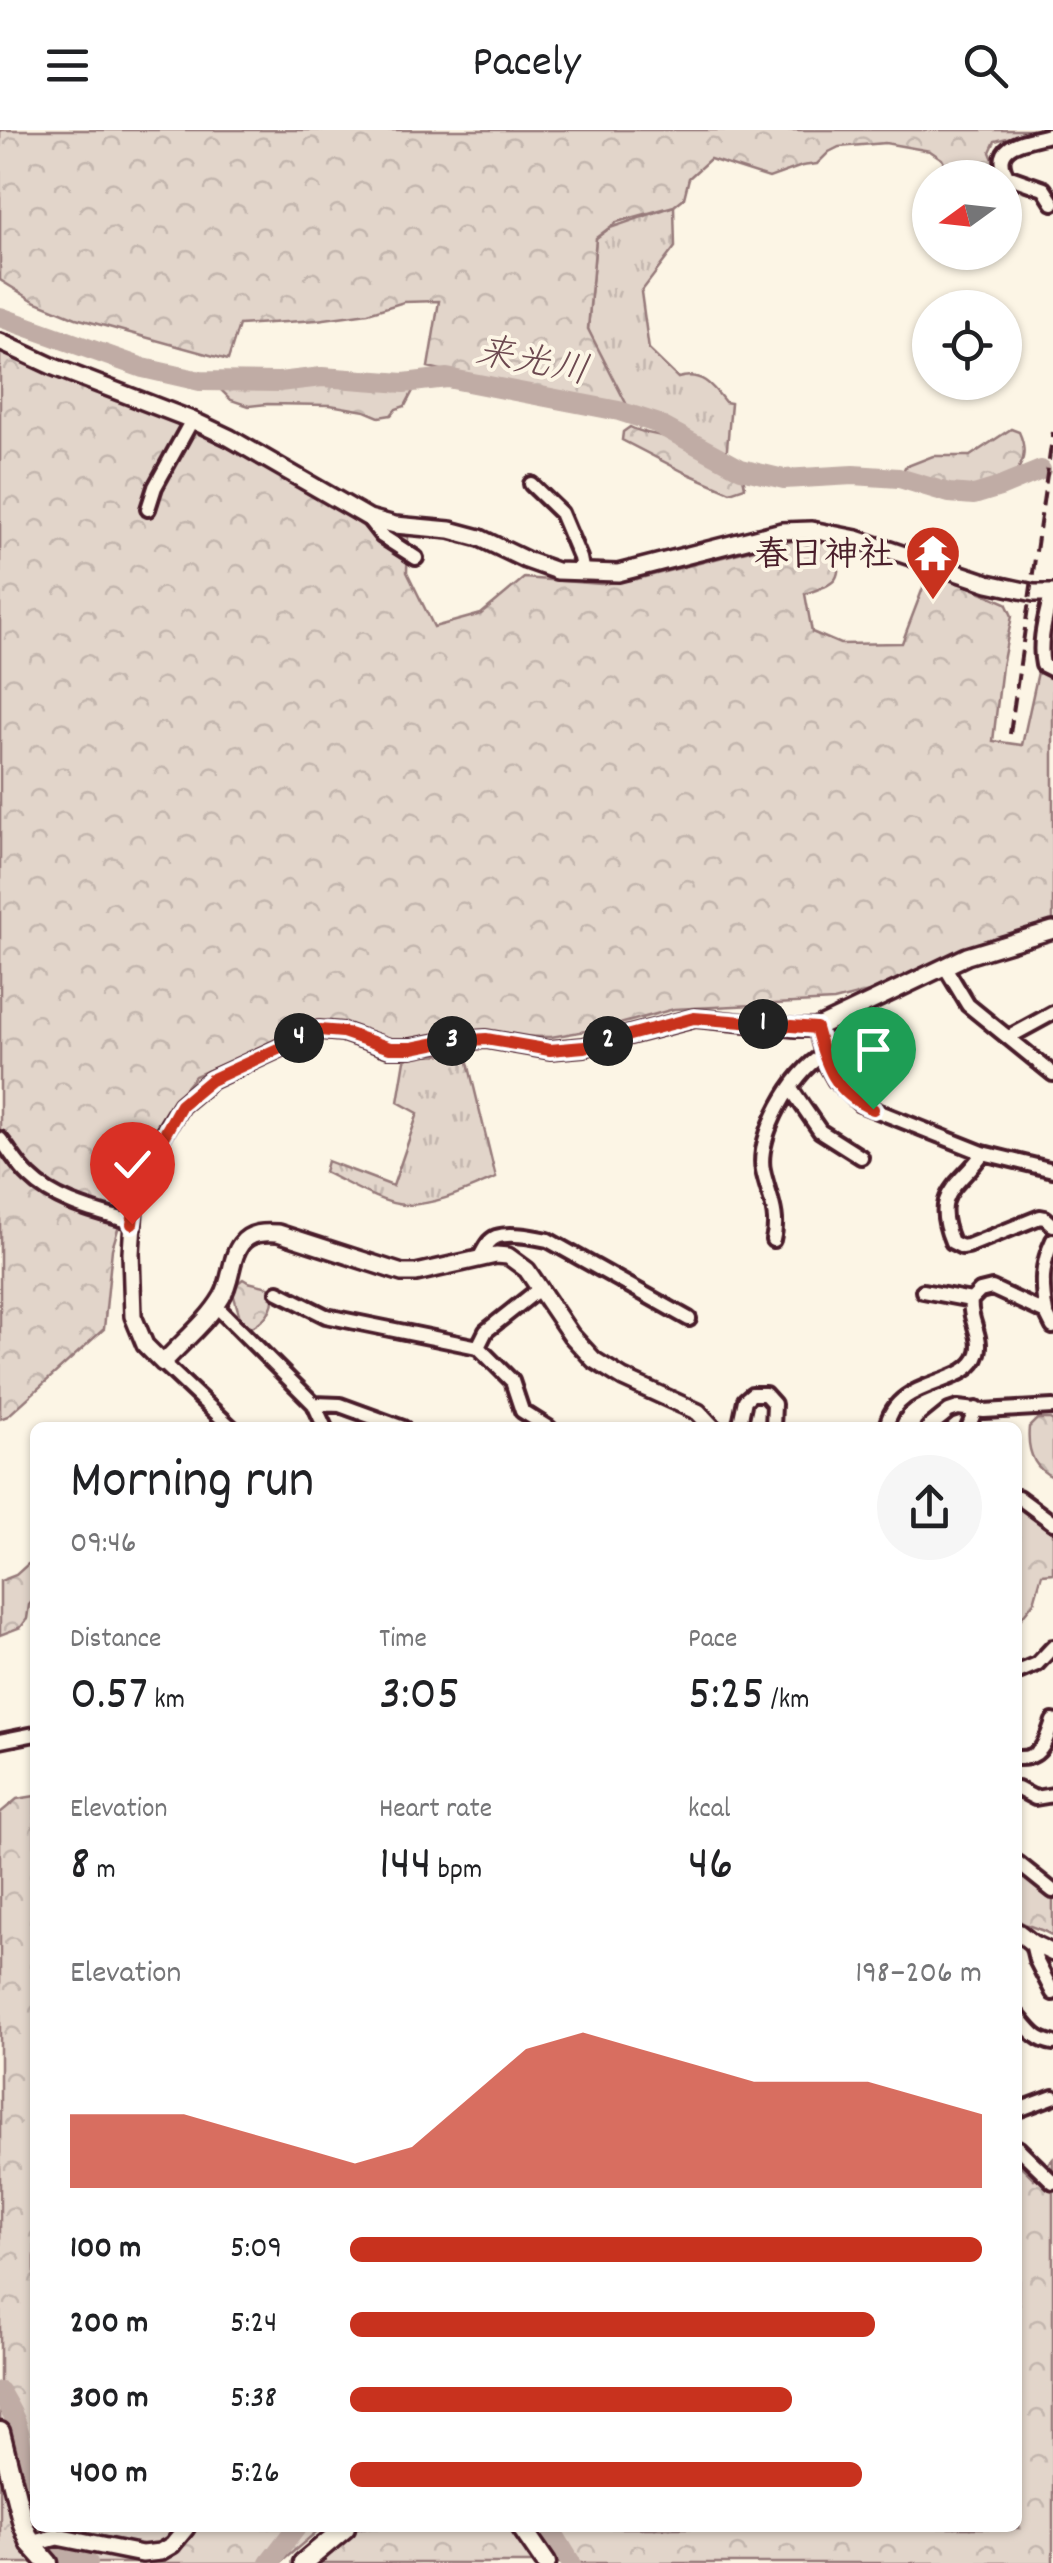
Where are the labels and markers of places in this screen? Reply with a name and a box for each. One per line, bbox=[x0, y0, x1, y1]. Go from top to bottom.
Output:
temple icon: 春日神社 bbox=[903, 523, 963, 602]
place label: 春日神社 bbox=[754, 533, 894, 583]
pin: 1 bbox=[738, 999, 788, 1049]
pin bbox=[831, 1007, 916, 1110]
pin: 4 bbox=[274, 1013, 324, 1063]
pin: 3 bbox=[427, 1016, 477, 1066]
pin: 2 bbox=[583, 1016, 633, 1066]
pin bbox=[90, 1122, 175, 1225]

